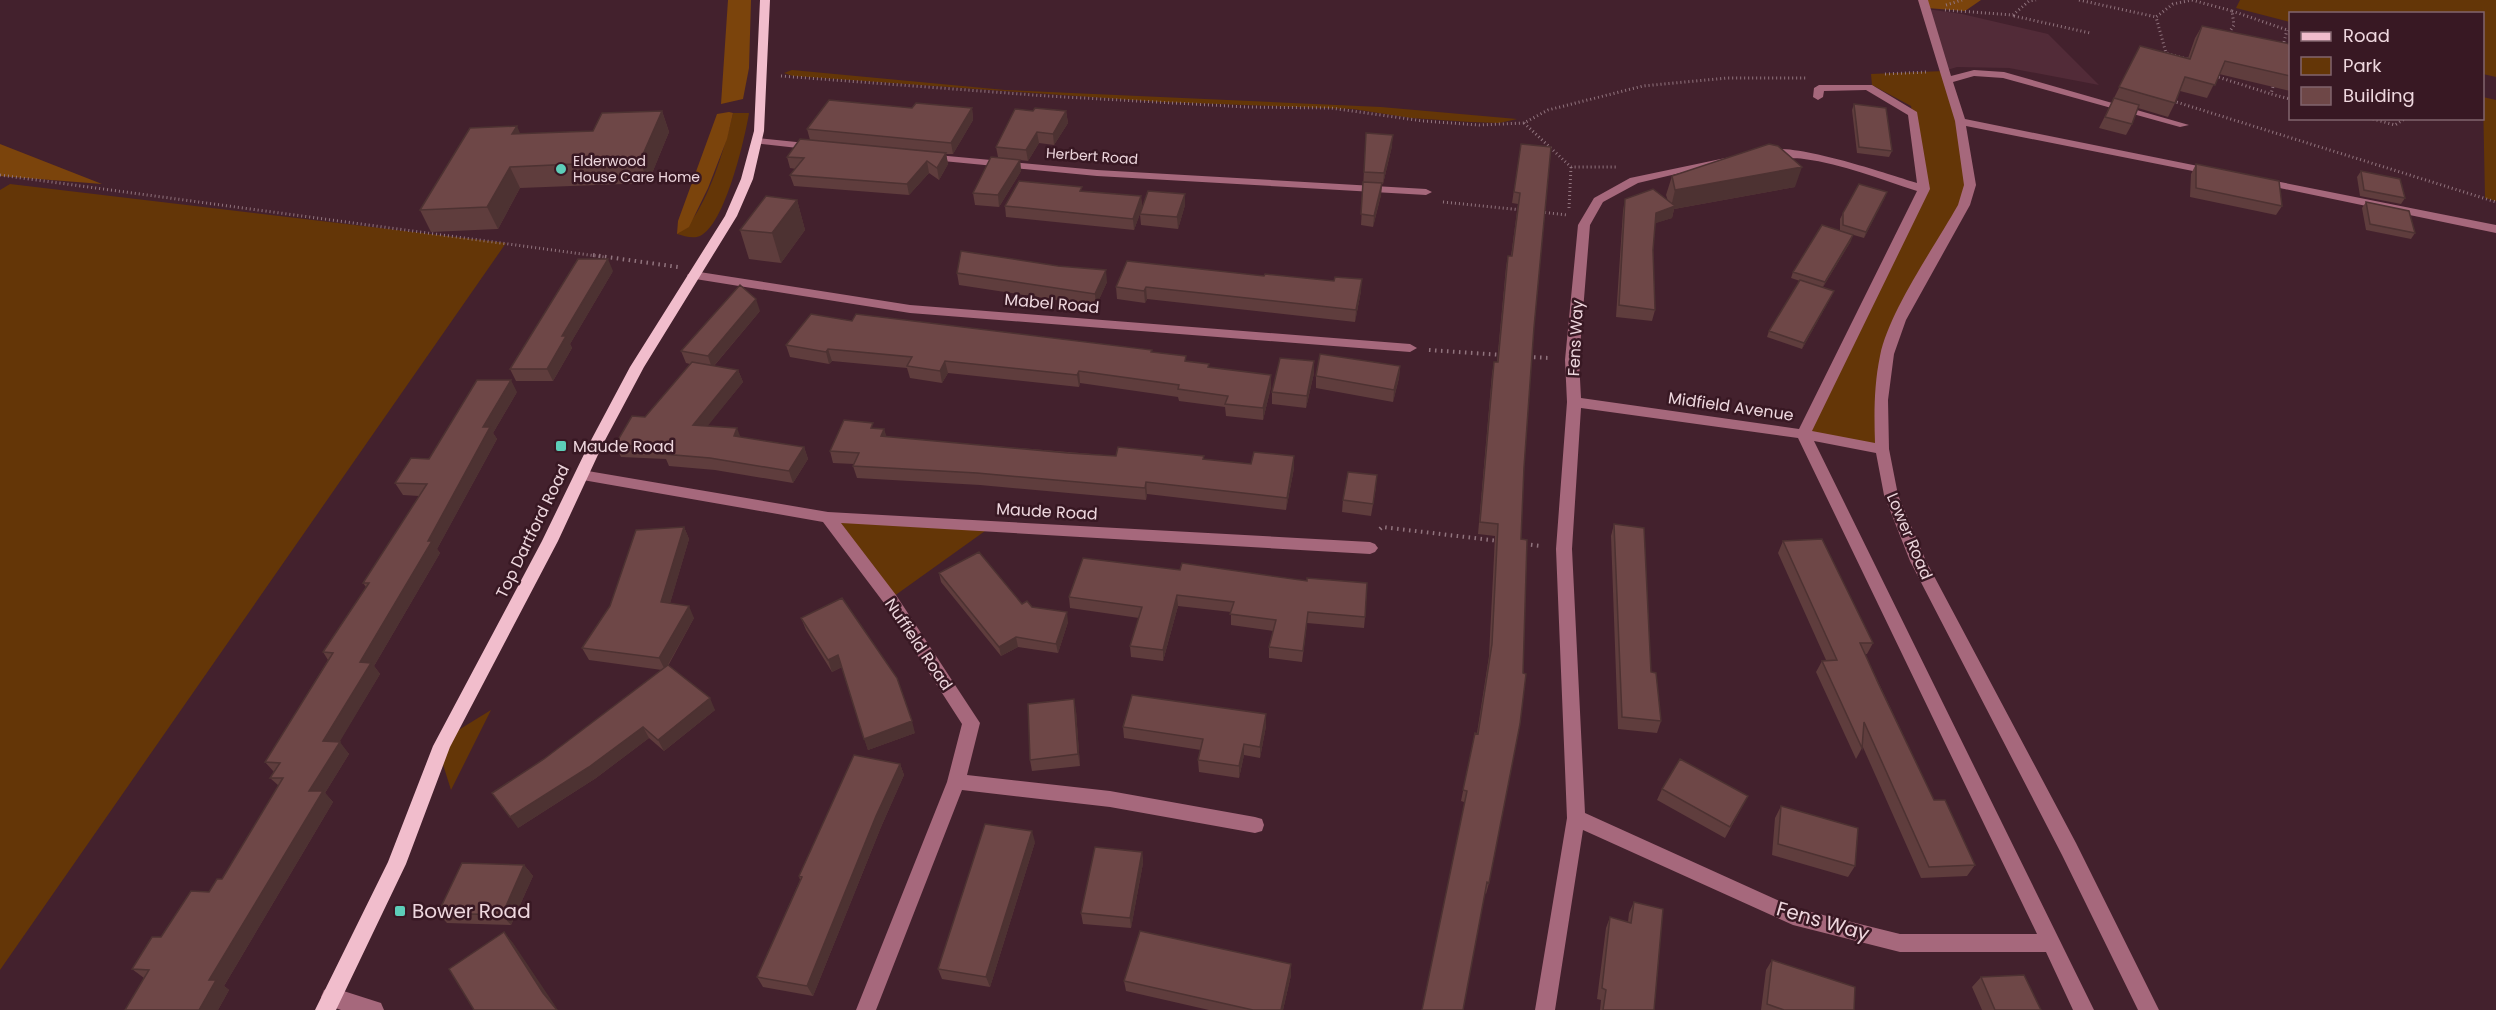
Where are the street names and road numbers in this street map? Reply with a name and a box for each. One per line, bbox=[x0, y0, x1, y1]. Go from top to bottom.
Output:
street label: Herbert Road bbox=[1045, 143, 1139, 169]
street label: Mabel Road bbox=[1004, 288, 1100, 319]
street label: Fens Way bbox=[1562, 299, 1589, 377]
street label: Midfield Avenue bbox=[1667, 386, 1795, 427]
street label: Top Dartford Road bbox=[490, 461, 575, 602]
street label: Lower Road bbox=[1881, 489, 1938, 583]
street label: Maude Road bbox=[996, 497, 1098, 526]
street label: Nuffield Road bbox=[879, 594, 958, 695]
street label: Fens Way bbox=[1773, 894, 1873, 948]

